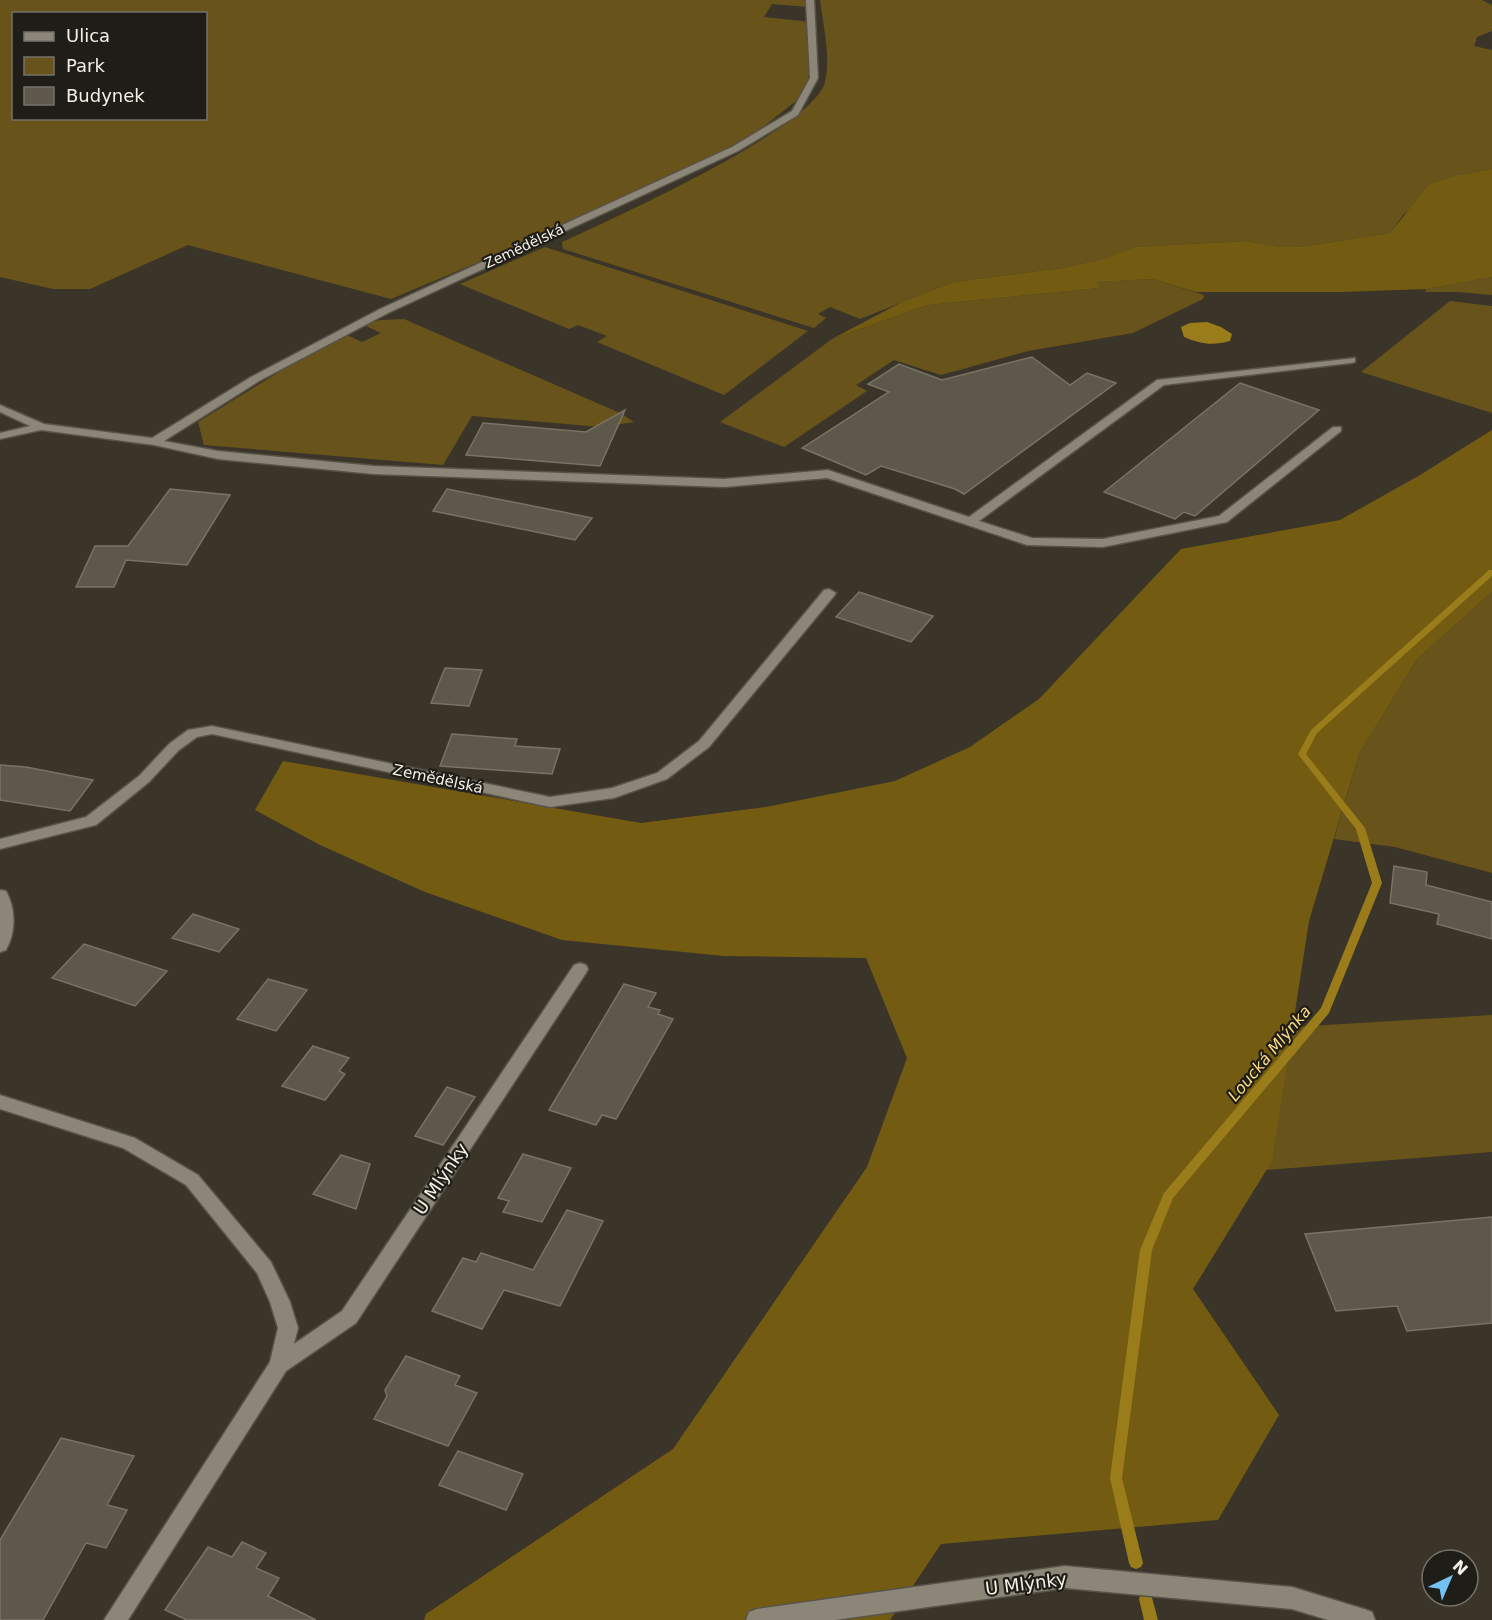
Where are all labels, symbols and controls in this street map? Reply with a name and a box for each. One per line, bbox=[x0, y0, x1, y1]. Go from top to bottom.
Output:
legend bbox=[12, 12, 207, 120]
text: Ulica bbox=[66, 25, 110, 46]
text: Park bbox=[66, 55, 105, 76]
text: Budynek bbox=[66, 85, 145, 106]
street label: Zemědělská bbox=[482, 221, 566, 271]
street label: Zemědělská bbox=[391, 761, 485, 797]
water label: Loucká Mlýnka bbox=[1224, 1002, 1315, 1105]
street label: U Mlýnky bbox=[409, 1139, 472, 1219]
north arrow bbox=[1420, 1548, 1480, 1608]
text: N bbox=[1449, 1556, 1471, 1579]
street label: U Mlýnky bbox=[984, 1568, 1068, 1599]

